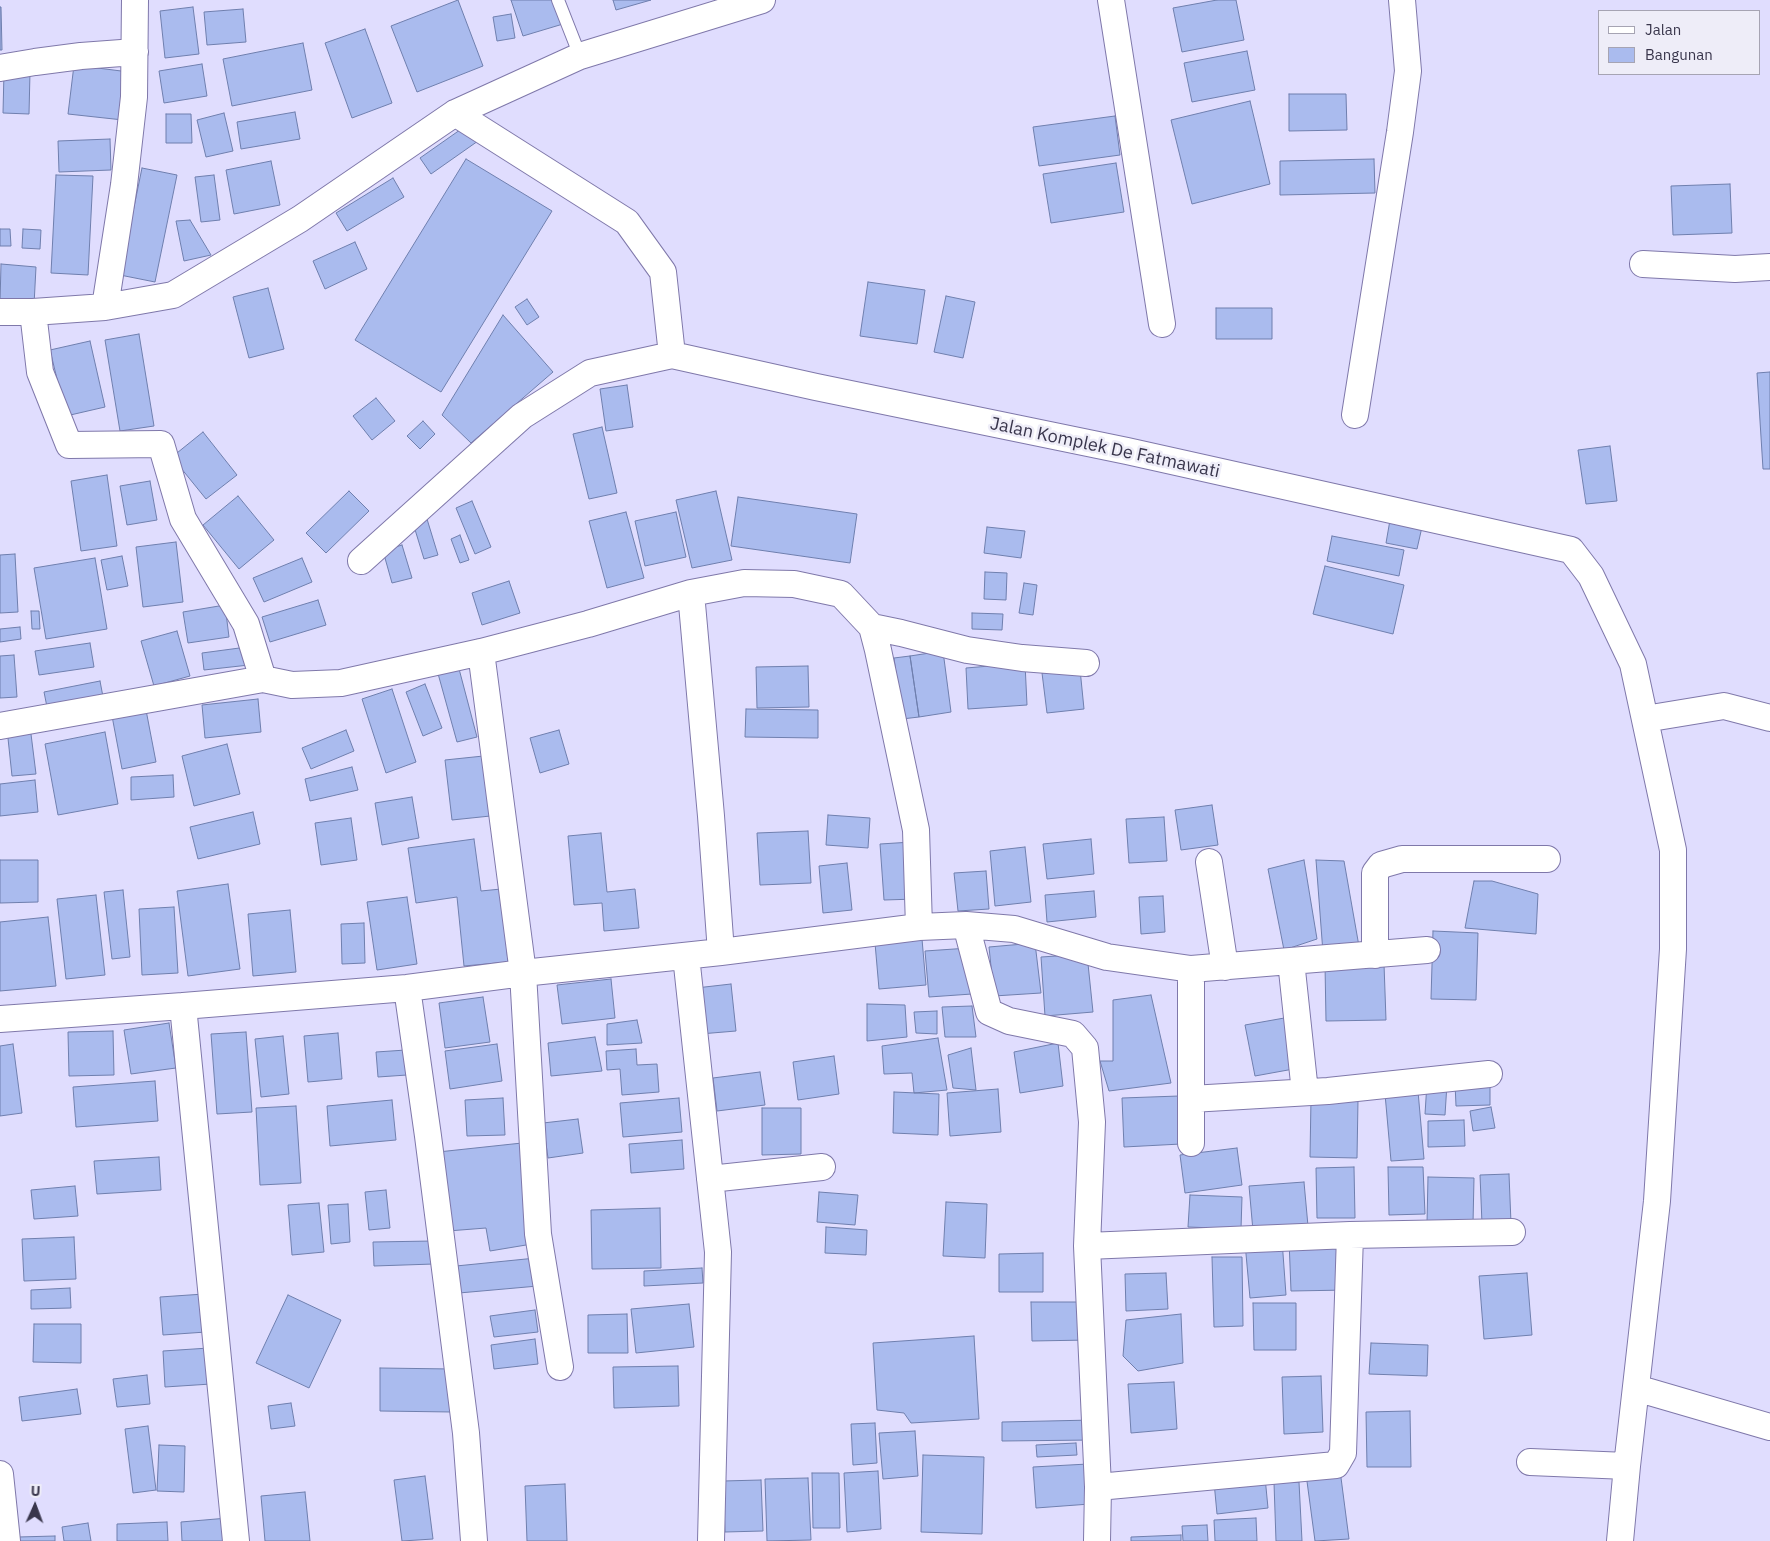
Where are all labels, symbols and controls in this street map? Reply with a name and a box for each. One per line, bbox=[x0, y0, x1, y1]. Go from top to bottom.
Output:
legend bbox=[1598, 10, 1760, 75]
text: Jalan bbox=[1645, 20, 1681, 39]
text: Bangunan bbox=[1645, 45, 1713, 64]
street label: Jalan Komplek De Fatmawati bbox=[988, 413, 1222, 483]
north arrow bbox=[10, 1481, 60, 1531]
text: U bbox=[30, 1482, 41, 1500]

